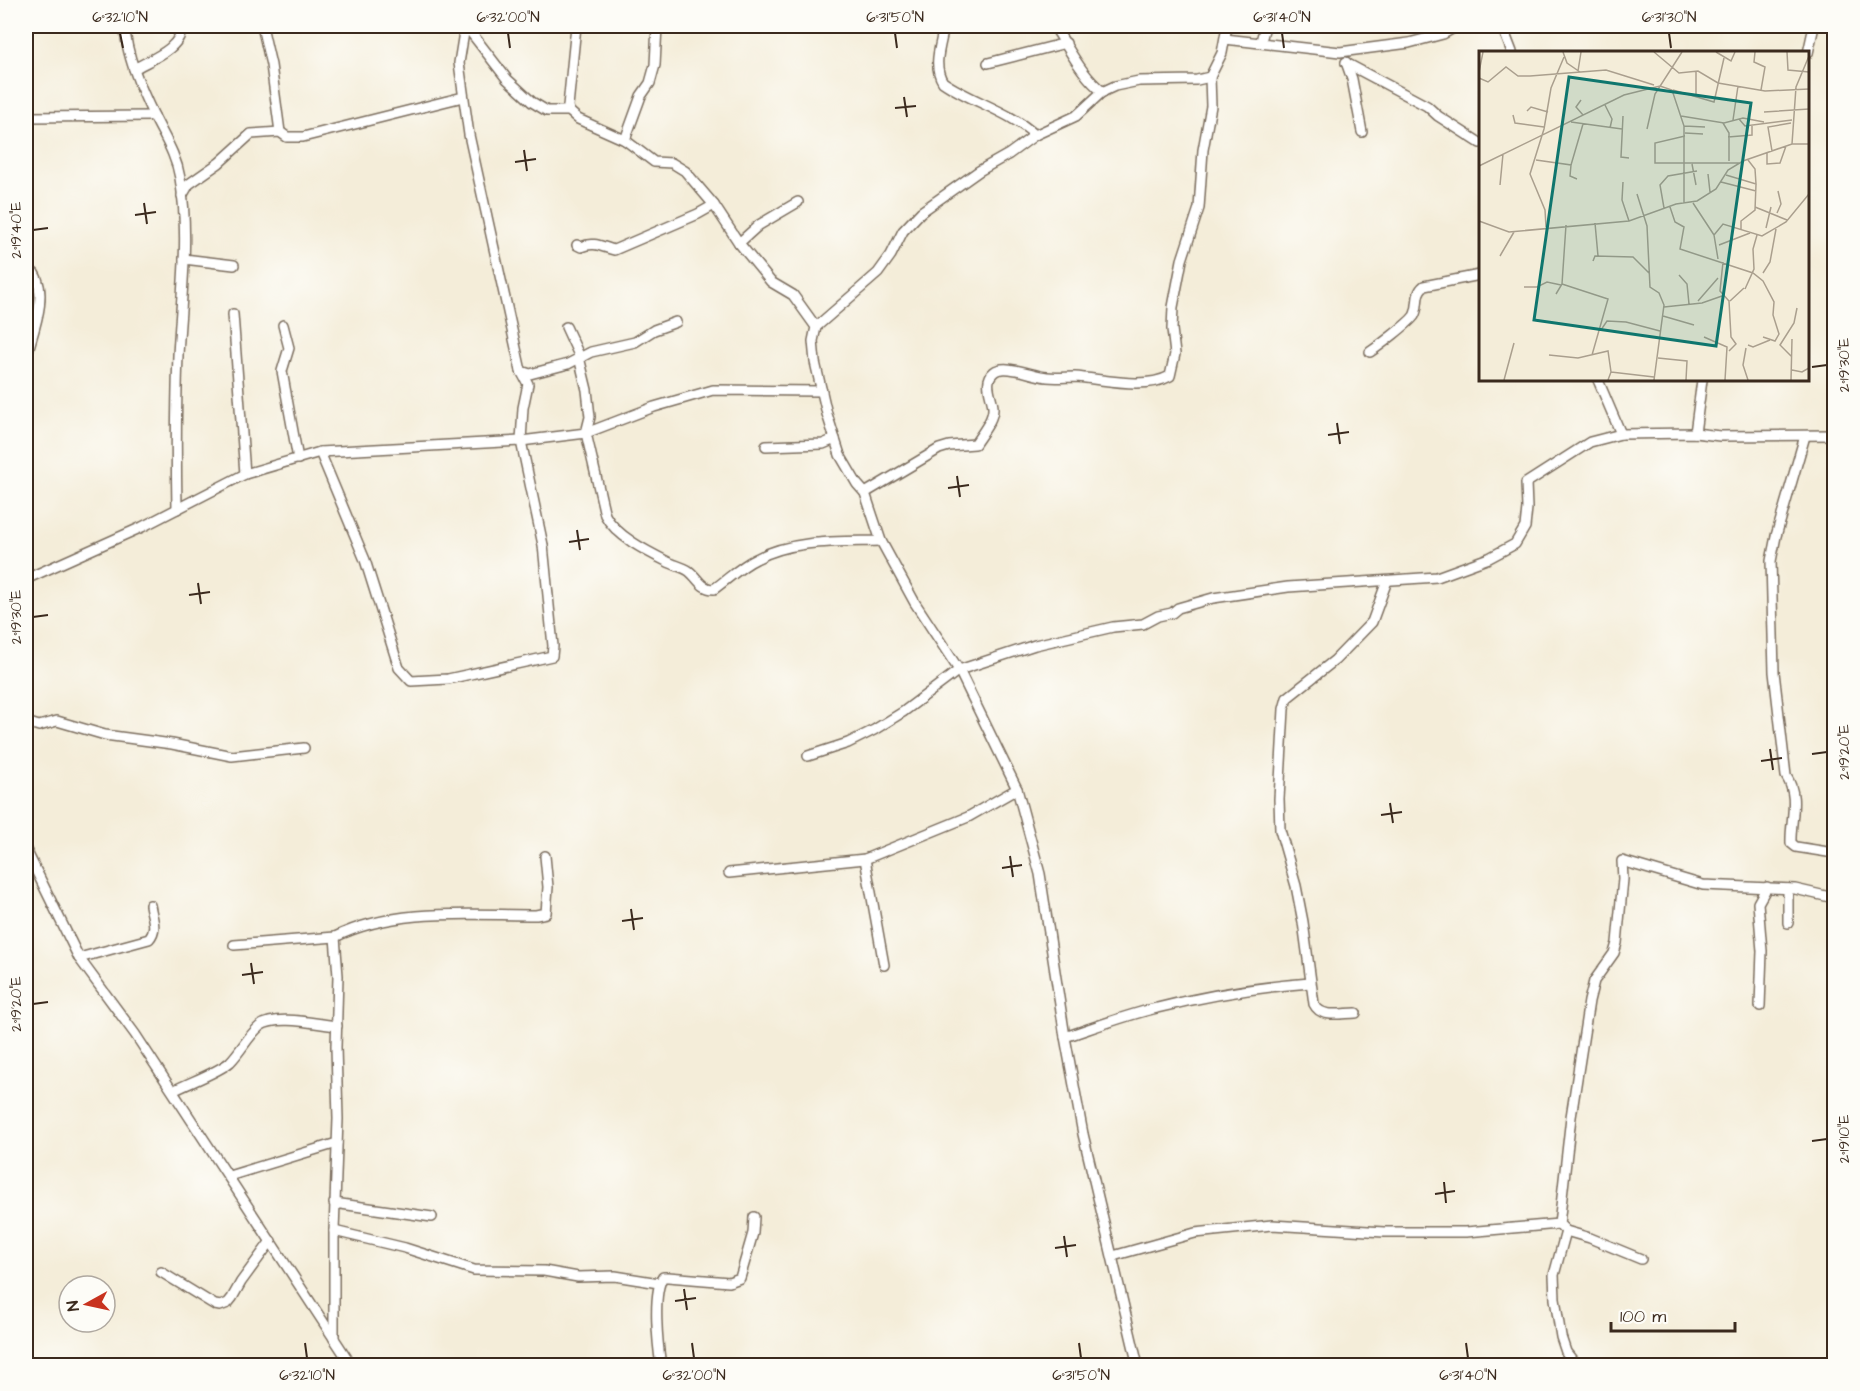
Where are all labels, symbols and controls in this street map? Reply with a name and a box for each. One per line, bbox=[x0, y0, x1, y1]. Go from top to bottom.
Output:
text: 6°32'10"N bbox=[92, 7, 148, 28]
text: 6°32'00"N bbox=[476, 7, 540, 28]
text: 6°31'50"N bbox=[866, 7, 924, 28]
text: 6°31'40"N bbox=[1253, 7, 1311, 28]
text: 6°31'30"N bbox=[1642, 7, 1696, 28]
inset map bbox=[1479, 51, 1809, 381]
text: 2°19'40"E bbox=[6, 201, 27, 258]
text: 2°19'30"E bbox=[1834, 338, 1855, 392]
text: 2°19'30"E bbox=[6, 590, 27, 644]
text: 2°19'20"E bbox=[1834, 724, 1855, 780]
text: 2°19'20"E bbox=[6, 976, 27, 1032]
text: 2°19'10"E bbox=[1834, 1115, 1855, 1163]
north arrow bbox=[57, 1274, 117, 1334]
scale bar bbox=[1611, 1295, 1736, 1333]
text: N bbox=[62, 1299, 85, 1312]
text: 100 m bbox=[1620, 1304, 1666, 1329]
text: 6°32'10"N bbox=[279, 1365, 335, 1386]
text: 6°32'00"N bbox=[662, 1365, 726, 1386]
text: 6°31'50"N bbox=[1052, 1365, 1110, 1386]
text: 6°31'40"N bbox=[1439, 1365, 1497, 1386]

